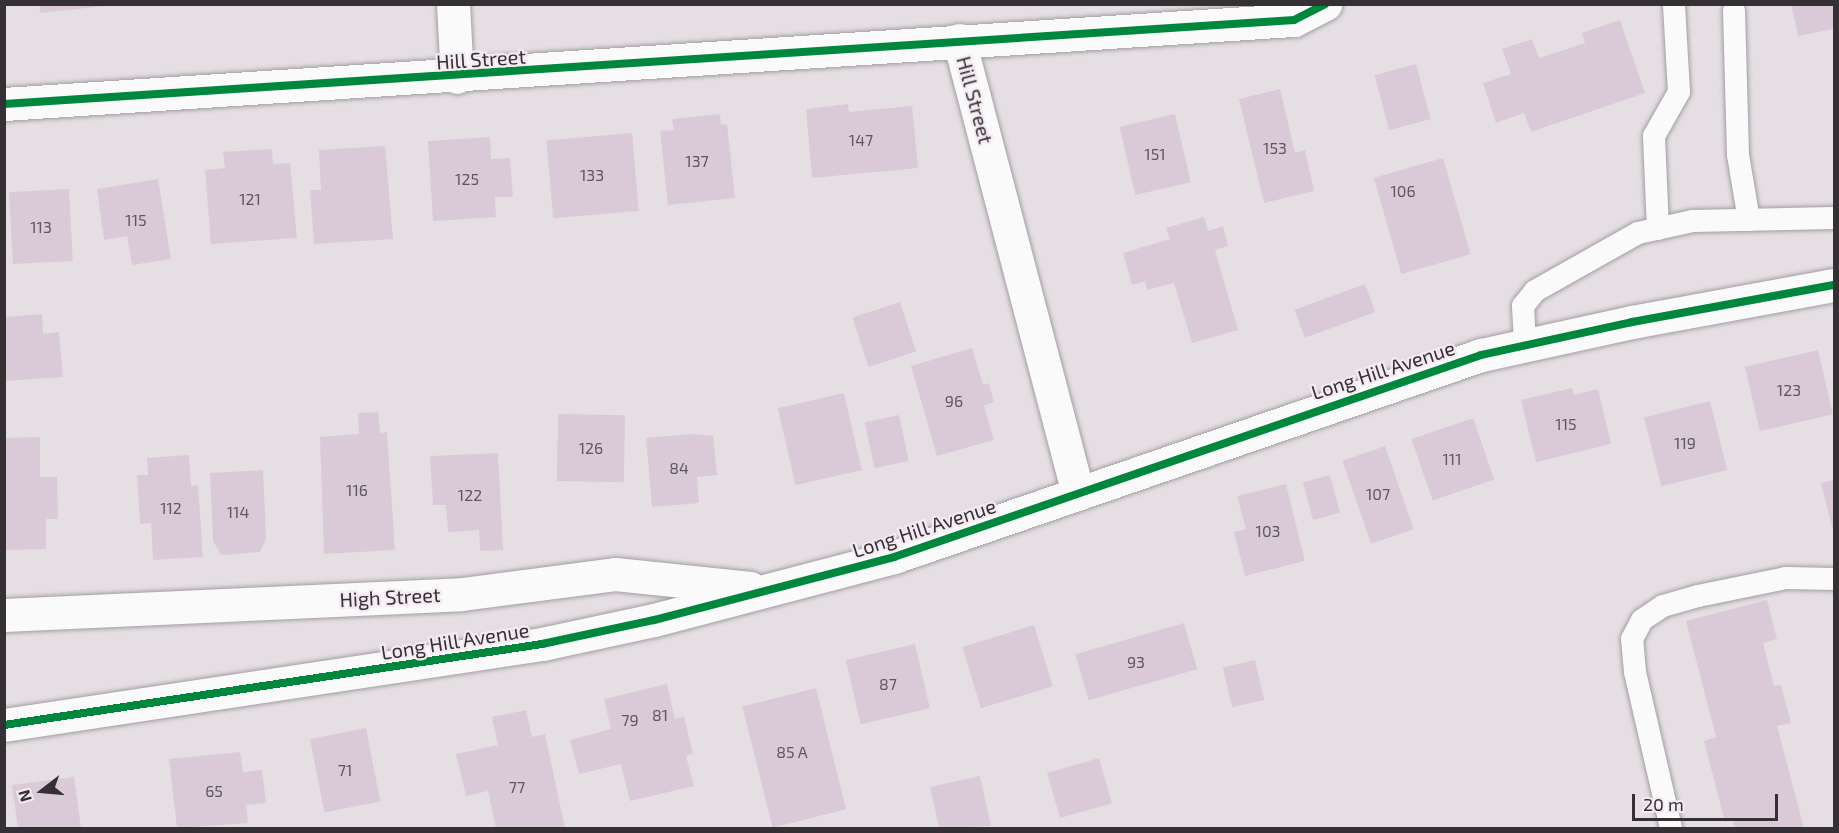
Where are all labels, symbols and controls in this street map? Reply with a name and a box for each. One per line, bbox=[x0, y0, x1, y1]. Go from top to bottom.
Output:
street label: Hill Street bbox=[435, 44, 527, 74]
street label: Hill Street bbox=[952, 53, 998, 147]
house number: 147 bbox=[849, 130, 873, 150]
house number: 153 bbox=[1263, 138, 1287, 158]
house number: 151 bbox=[1144, 144, 1166, 164]
house number: 137 bbox=[685, 151, 709, 171]
house number: 133 bbox=[580, 165, 604, 185]
house number: 125 bbox=[455, 169, 479, 189]
house number: 106 bbox=[1390, 181, 1416, 201]
house number: 121 bbox=[239, 189, 261, 209]
house number: 115 bbox=[125, 210, 147, 230]
house number: 113 bbox=[30, 217, 52, 237]
street label: Long Hill Avenue bbox=[1308, 335, 1458, 405]
house number: 123 bbox=[1777, 380, 1801, 400]
house number: 96 bbox=[945, 391, 963, 411]
house number: 115 bbox=[1555, 414, 1577, 434]
house number: 119 bbox=[1674, 433, 1696, 453]
house number: 126 bbox=[579, 438, 603, 458]
house number: 111 bbox=[1442, 449, 1462, 469]
house number: 84 bbox=[669, 458, 689, 478]
house number: 116 bbox=[346, 480, 368, 500]
house number: 107 bbox=[1366, 484, 1390, 504]
house number: 122 bbox=[458, 485, 482, 505]
street label: Long Hill Avenue bbox=[849, 493, 999, 563]
house number: 112 bbox=[160, 498, 182, 518]
house number: 114 bbox=[227, 502, 249, 522]
house number: 103 bbox=[1256, 521, 1280, 541]
street label: High Street bbox=[339, 582, 441, 612]
street label: Long Hill Avenue bbox=[379, 617, 531, 665]
house number: 93 bbox=[1127, 652, 1145, 672]
house number: 87 bbox=[879, 674, 897, 694]
house number: 81 bbox=[652, 705, 668, 725]
house number: 79 bbox=[621, 710, 639, 730]
house number: 85 A bbox=[776, 742, 808, 762]
house number: 71 bbox=[338, 760, 352, 780]
north arrow bbox=[12, 761, 72, 821]
house number: 77 bbox=[509, 777, 525, 797]
house number: 65 bbox=[205, 781, 223, 801]
scale bar bbox=[1635, 782, 1780, 820]
text: N bbox=[13, 788, 35, 804]
text: 20 m bbox=[1643, 793, 1684, 815]

